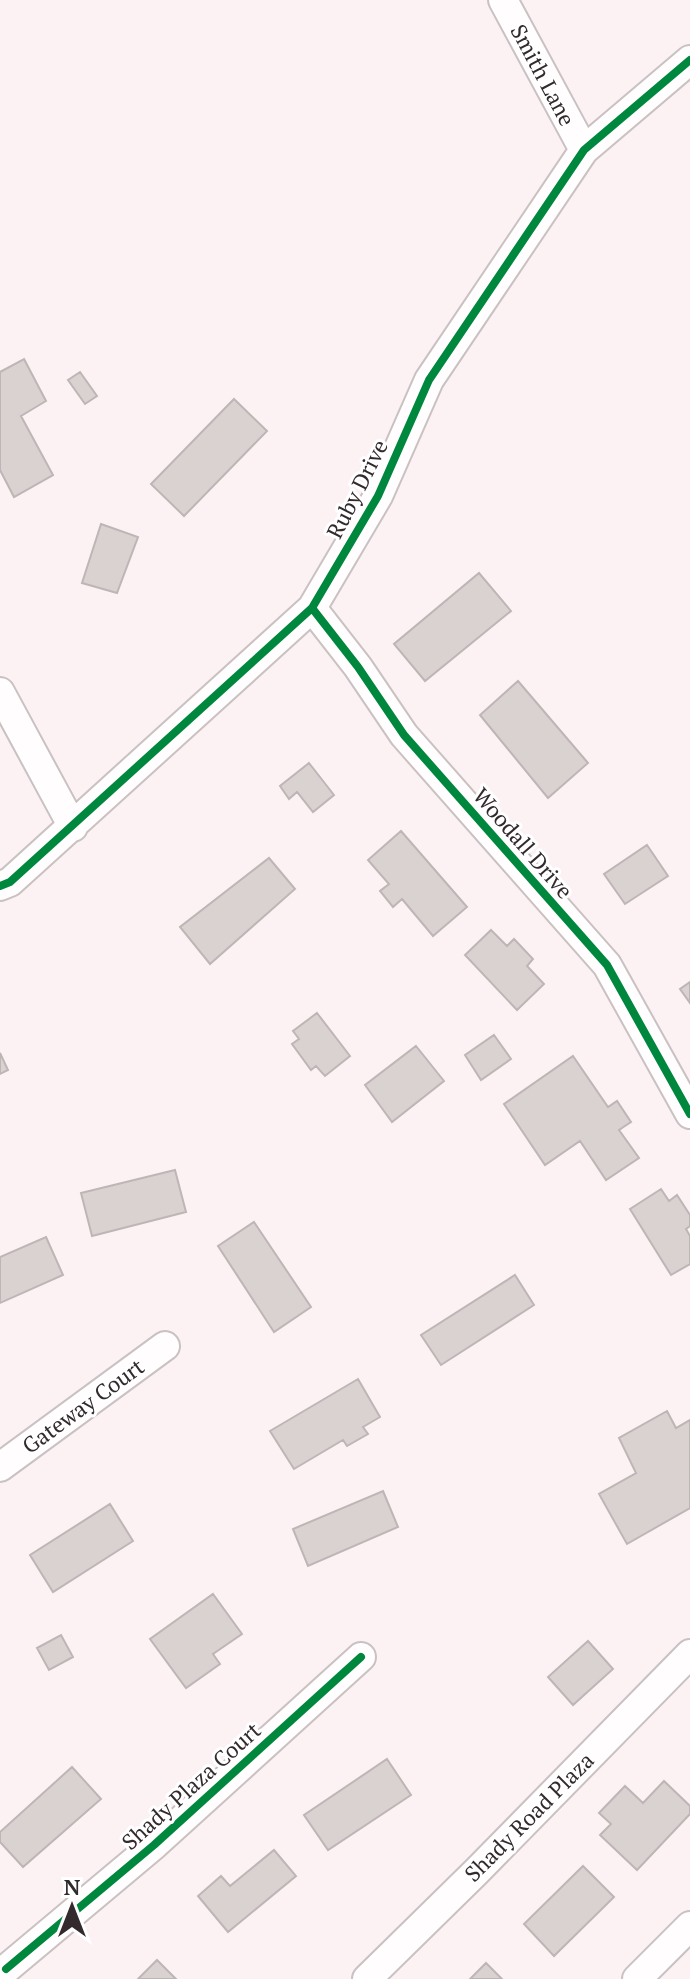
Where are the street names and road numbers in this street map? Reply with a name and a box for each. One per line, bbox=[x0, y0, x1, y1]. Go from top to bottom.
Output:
street label: Smith Lane bbox=[505, 19, 582, 131]
street label: Ruby Drive bbox=[319, 434, 394, 543]
street label: Woodall Drive bbox=[467, 781, 580, 904]
street label: Gateway Court bbox=[16, 1352, 150, 1460]
street label: Shady Plaza Court bbox=[115, 1715, 266, 1856]
street label: Shady Road Plaza bbox=[458, 1746, 600, 1888]

